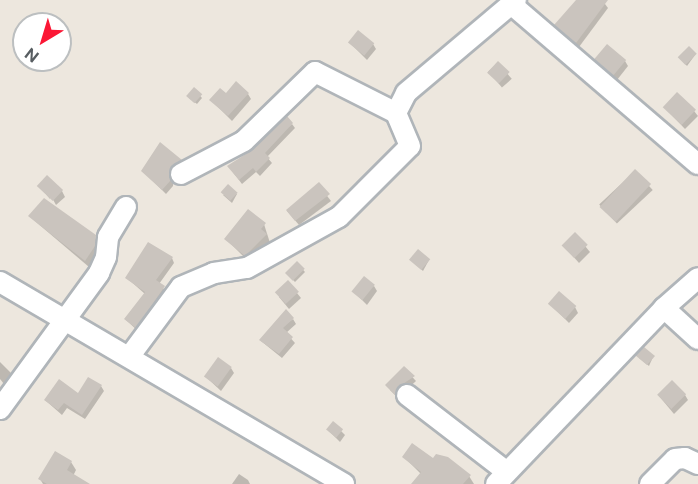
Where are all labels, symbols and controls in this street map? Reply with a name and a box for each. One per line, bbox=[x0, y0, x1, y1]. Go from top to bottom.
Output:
north arrow bbox=[12, 12, 72, 72]
text: N bbox=[21, 44, 43, 66]

